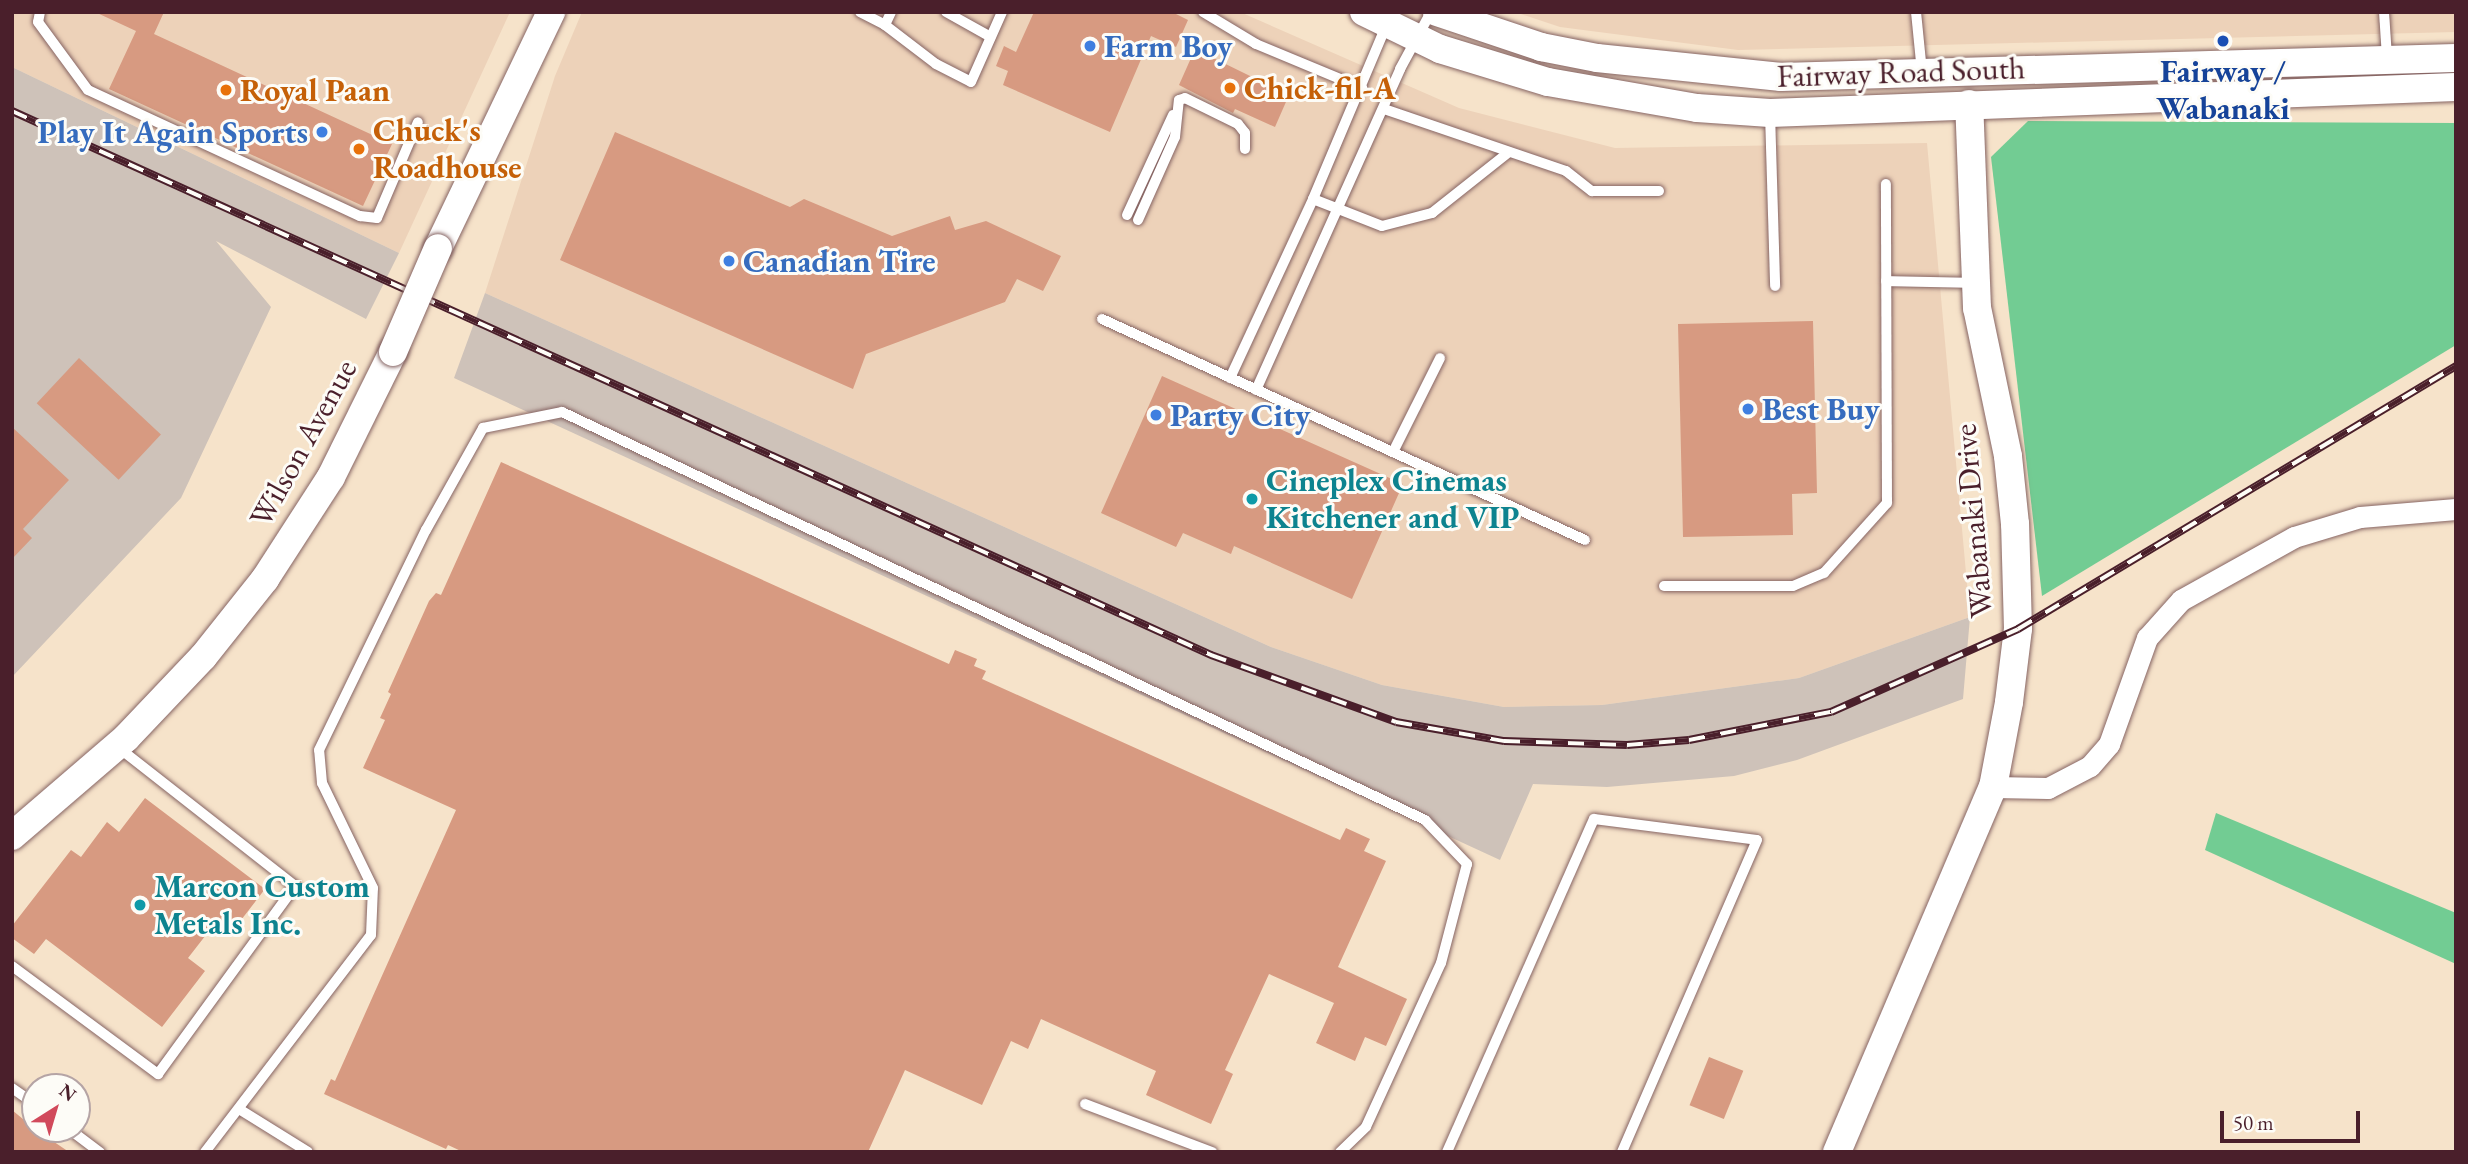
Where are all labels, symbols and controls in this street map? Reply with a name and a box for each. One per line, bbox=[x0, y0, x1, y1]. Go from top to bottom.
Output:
place label: Farm Boy bbox=[1104, 27, 1232, 65]
marker: Fairway / Wabanaki bbox=[2215, 33, 2231, 49]
marker: Farm Boy bbox=[1082, 38, 1098, 54]
street label: Fairway Road South bbox=[1776, 48, 2026, 96]
place label: Fairway / Wabanaki bbox=[2156, 53, 2290, 128]
place label: Chick-fil-A bbox=[1244, 69, 1396, 107]
place label: Royal Paan bbox=[240, 71, 390, 109]
marker: Chick-fil-A bbox=[1222, 80, 1238, 96]
marker: Royal Paan bbox=[218, 82, 234, 98]
place label: Chuck's Roadhouse bbox=[373, 112, 521, 187]
place label: Play It Again Sports bbox=[38, 113, 308, 151]
marker: Play It Again Sports bbox=[314, 124, 330, 140]
marker: Chuck's Roadhouse bbox=[351, 141, 367, 157]
place label: Canadian Tire bbox=[743, 242, 936, 280]
marker: Canadian Tire bbox=[721, 253, 737, 269]
street label: Wilson Avenue bbox=[241, 353, 365, 533]
place label: Best Buy bbox=[1762, 390, 1880, 428]
place label: Party City bbox=[1170, 396, 1310, 434]
marker: Best Buy bbox=[1740, 401, 1756, 417]
marker: Party City bbox=[1148, 407, 1164, 423]
street label: Wabanaki Drive bbox=[1945, 422, 2001, 620]
place label: Cineplex Cinemas Kitchener and VIP bbox=[1266, 462, 1519, 537]
marker: Cineplex Cinemas Kitchener and VIP bbox=[1244, 491, 1260, 507]
place label: Marcon Custom Metals Inc. bbox=[154, 868, 370, 943]
marker: Marcon Custom Metals Inc. bbox=[132, 897, 148, 913]
north arrow bbox=[21, 1073, 91, 1143]
text: N bbox=[54, 1078, 81, 1107]
scale bar bbox=[2223, 1098, 2363, 1142]
text: 50 m bbox=[2233, 1109, 2274, 1136]

